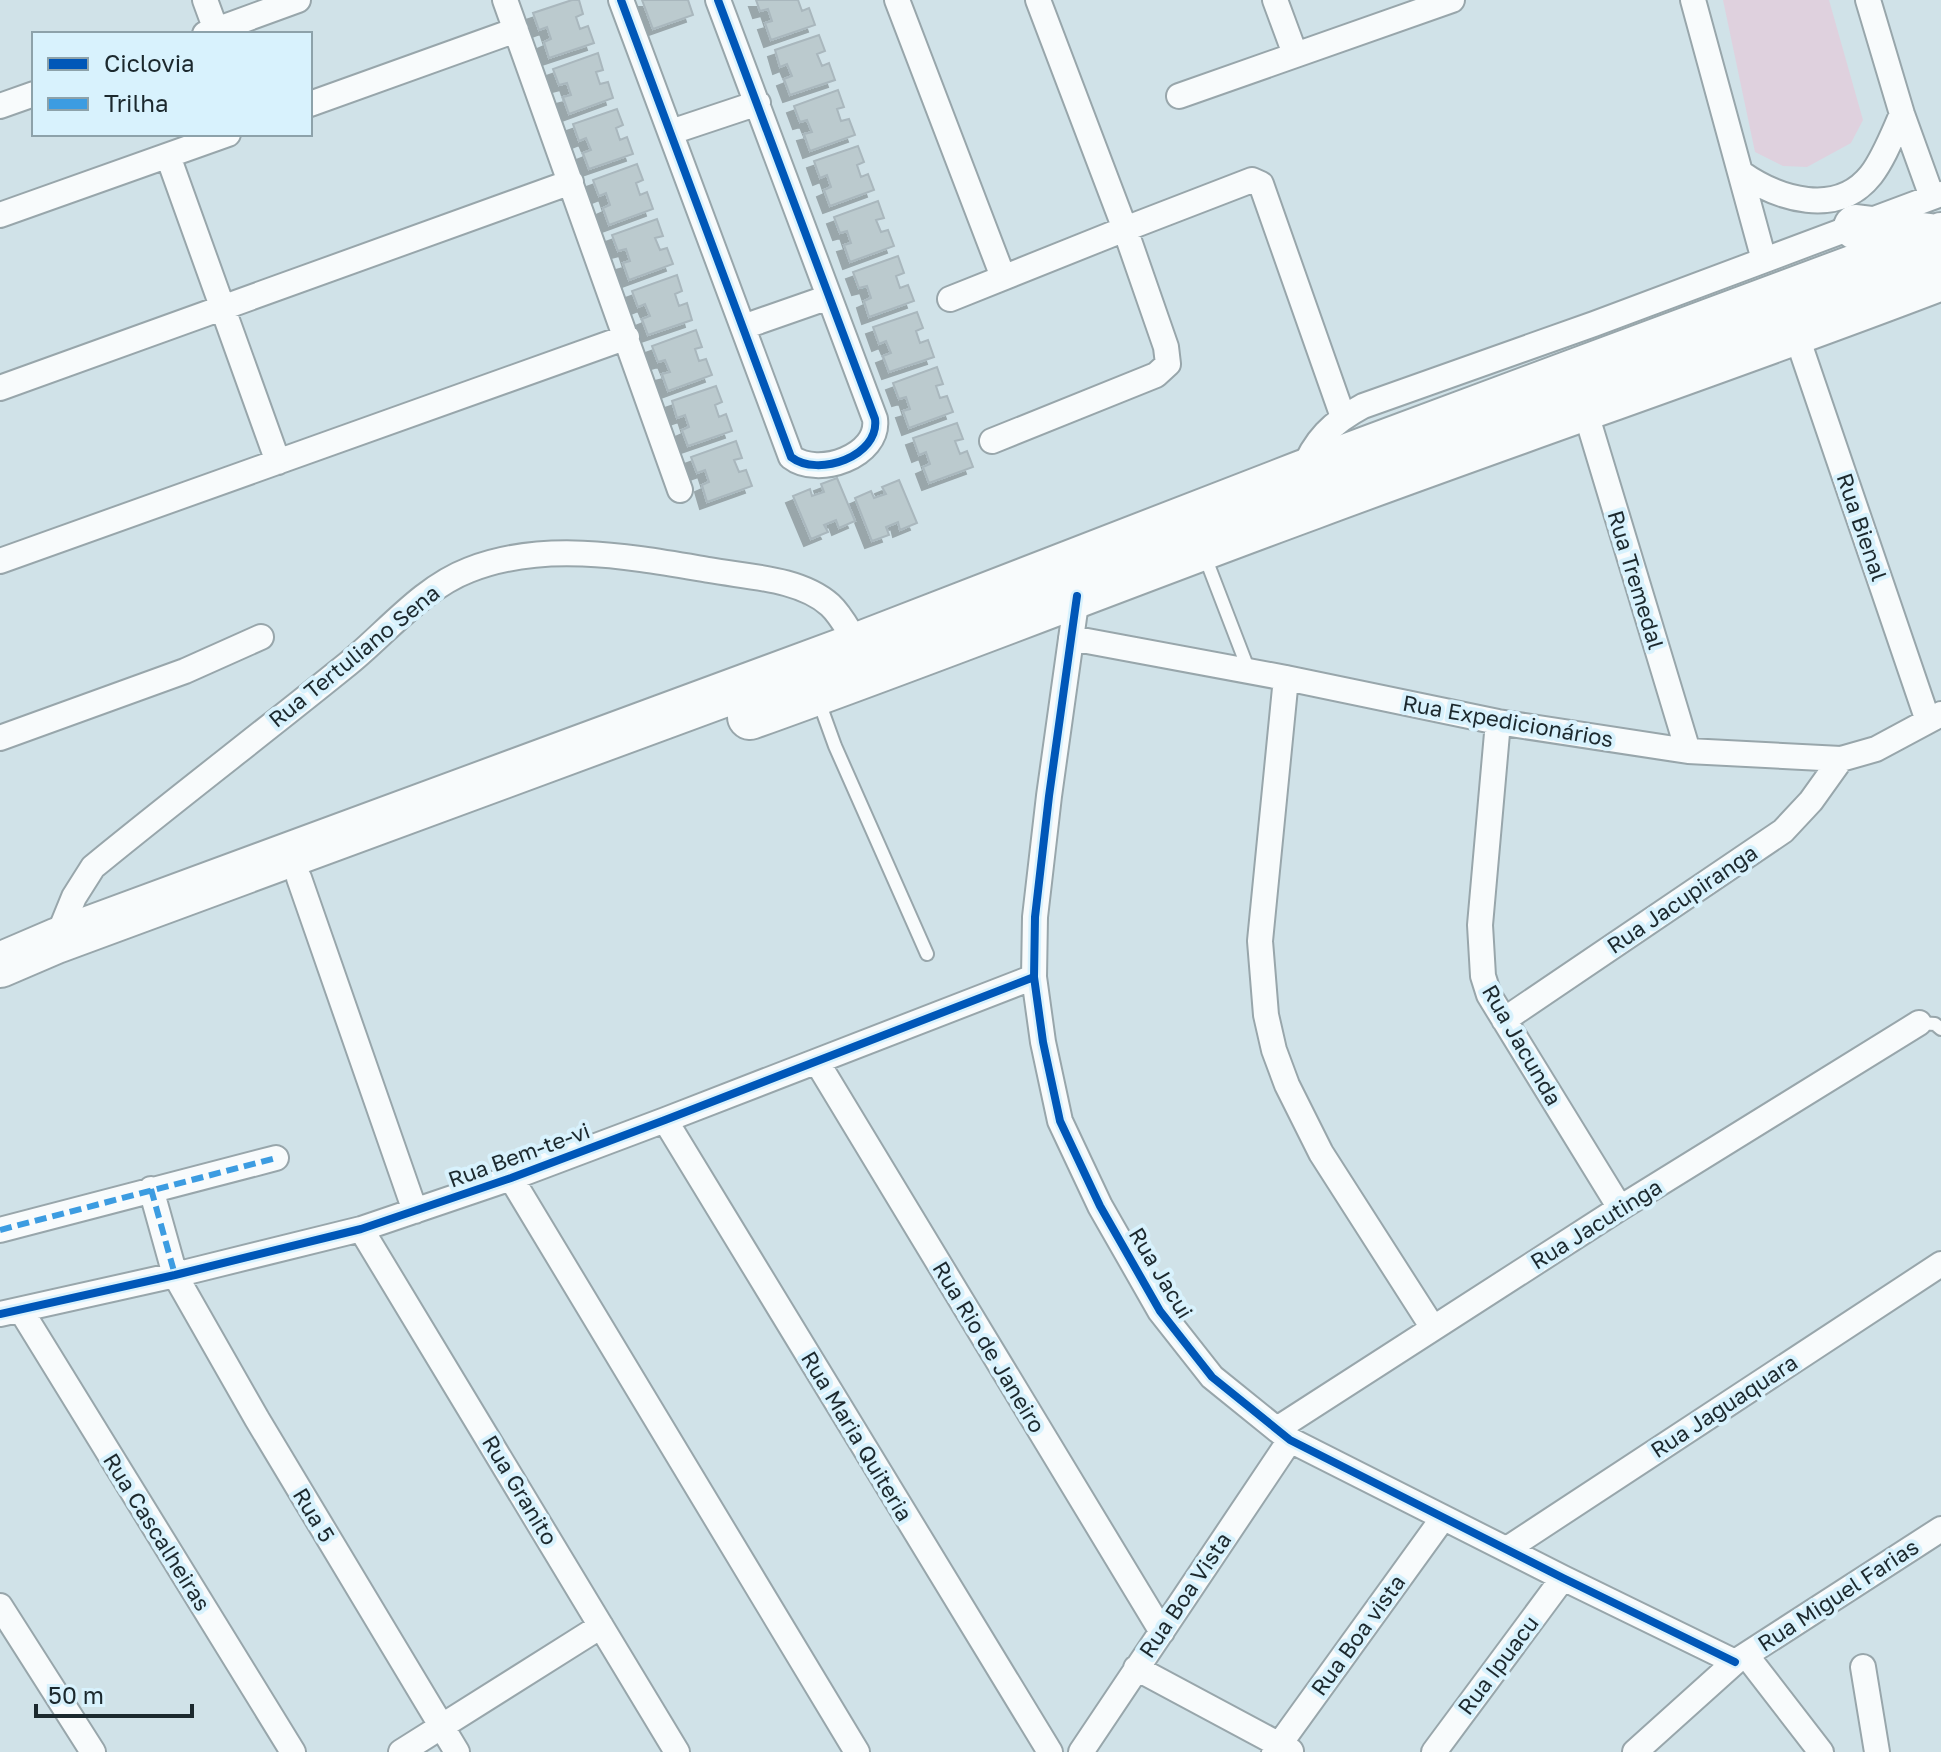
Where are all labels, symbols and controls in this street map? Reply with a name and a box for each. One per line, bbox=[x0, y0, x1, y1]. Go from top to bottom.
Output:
legend bbox=[32, 32, 312, 136]
text: Ciclovia bbox=[104, 48, 195, 77]
text: Trilha bbox=[104, 88, 169, 117]
street label: Rua Bienal bbox=[1831, 469, 1893, 584]
street label: Rua Tremedal bbox=[1603, 507, 1670, 653]
street label: Rua Tertuliano Sena bbox=[263, 579, 444, 733]
street label: Rua Expedicionários bbox=[1401, 689, 1616, 752]
street label: Rua Jacupiranga bbox=[1601, 838, 1762, 959]
street label: Rua Jacunda bbox=[1477, 979, 1568, 1110]
street label: Rua Bem-te-vi bbox=[444, 1116, 593, 1193]
street label: Rua Jacutinga bbox=[1525, 1172, 1666, 1275]
street label: Rua Jacui bbox=[1124, 1222, 1199, 1323]
street label: Rua Rio de Janeiro bbox=[928, 1256, 1051, 1437]
street label: Rua Maria Quiteria bbox=[796, 1346, 919, 1526]
street label: Rua Jaguaquara bbox=[1645, 1348, 1802, 1463]
street label: Rua Granito bbox=[477, 1430, 564, 1550]
street label: Rua Cascalheiras bbox=[98, 1448, 217, 1616]
street label: Rua 5 bbox=[288, 1483, 341, 1547]
street label: Rua Boa Vista bbox=[1133, 1527, 1236, 1662]
street label: Rua Miguel Farias bbox=[1752, 1533, 1923, 1657]
street label: Rua Boa vista bbox=[1305, 1569, 1410, 1700]
street label: Rua Ipuacu bbox=[1452, 1610, 1544, 1720]
scale bar bbox=[36, 1668, 192, 1718]
text: 50 m bbox=[48, 1680, 104, 1709]

